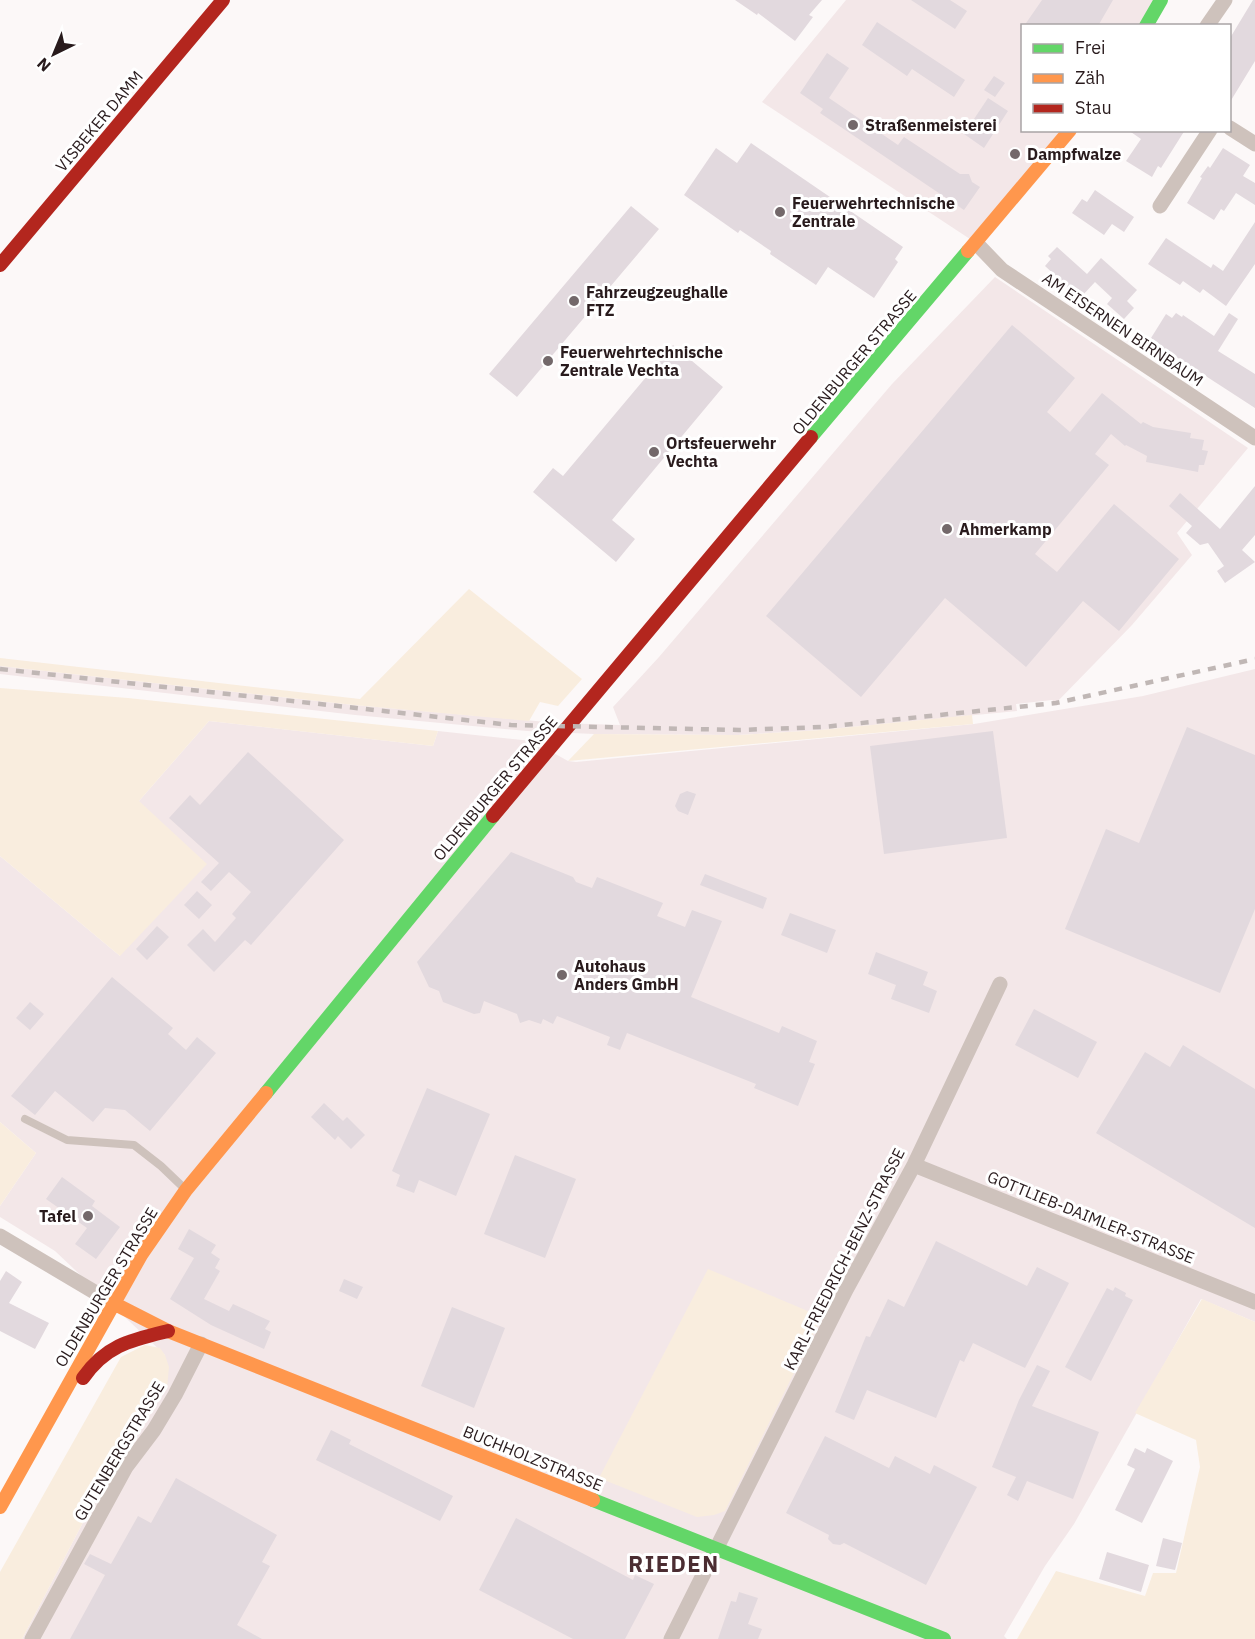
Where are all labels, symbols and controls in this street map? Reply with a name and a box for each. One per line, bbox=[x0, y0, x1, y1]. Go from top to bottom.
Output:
north arrow bbox=[24, 24, 84, 84]
legend bbox=[1021, 24, 1231, 132]
text: Frei bbox=[1075, 36, 1106, 59]
text: N bbox=[33, 54, 55, 76]
text: Zäh bbox=[1075, 66, 1105, 89]
street label: VISBEKER DAMM bbox=[51, 67, 147, 175]
text: Stau bbox=[1075, 96, 1112, 119]
place label: Straßenmeisterei bbox=[865, 115, 997, 135]
marker: Straßenmeisterei bbox=[846, 118, 860, 132]
place label: Dampfwalze bbox=[1027, 144, 1121, 164]
marker: Dampfwalze bbox=[1008, 147, 1022, 161]
place label: Feuerwehrtechnische Zentrale bbox=[792, 193, 955, 231]
marker: Feuerwehrtechnische Zentrale bbox=[773, 205, 787, 219]
street label: AM EISERNEN BIRNBAUM bbox=[1039, 268, 1207, 390]
place label: Fahrzeugzeughalle FTZ bbox=[586, 282, 728, 320]
street label: OLDENBURGER STRASSE bbox=[788, 285, 920, 439]
marker: Fahrzeugzeughalle FTZ bbox=[567, 294, 581, 308]
place label: Feuerwehrtechnische Zentrale Vechta bbox=[560, 342, 723, 380]
marker: Feuerwehrtechnische Zentrale Vechta bbox=[541, 354, 555, 368]
place label: Ortsfeuerwehr Vechta bbox=[666, 433, 777, 471]
marker: Ortsfeuerwehr Vechta bbox=[647, 445, 661, 459]
place label: Ahmerkamp bbox=[959, 519, 1052, 539]
marker: Ahmerkamp bbox=[940, 522, 954, 536]
street label: OLDENBURGER STRASSE bbox=[429, 711, 561, 865]
place label: Autohaus Anders GmbH bbox=[574, 956, 679, 994]
marker: Autohaus Anders GmbH bbox=[555, 968, 569, 982]
street label: KARL-FRIEDRICH-BENZ-STRASSE bbox=[779, 1145, 909, 1373]
street label: GOTTLIEB-DAIMLER-STRASSE bbox=[985, 1166, 1197, 1268]
street label: OLDENBURGER STRASSE bbox=[50, 1203, 162, 1371]
place label: Tafel bbox=[39, 1206, 76, 1226]
marker: Tafel bbox=[81, 1209, 95, 1223]
street label: GUTENBERGSTRASSE bbox=[69, 1378, 169, 1524]
street label: BUCHHOLZSTRASSE bbox=[460, 1421, 606, 1495]
district label: RIEDEN bbox=[628, 1549, 720, 1578]

